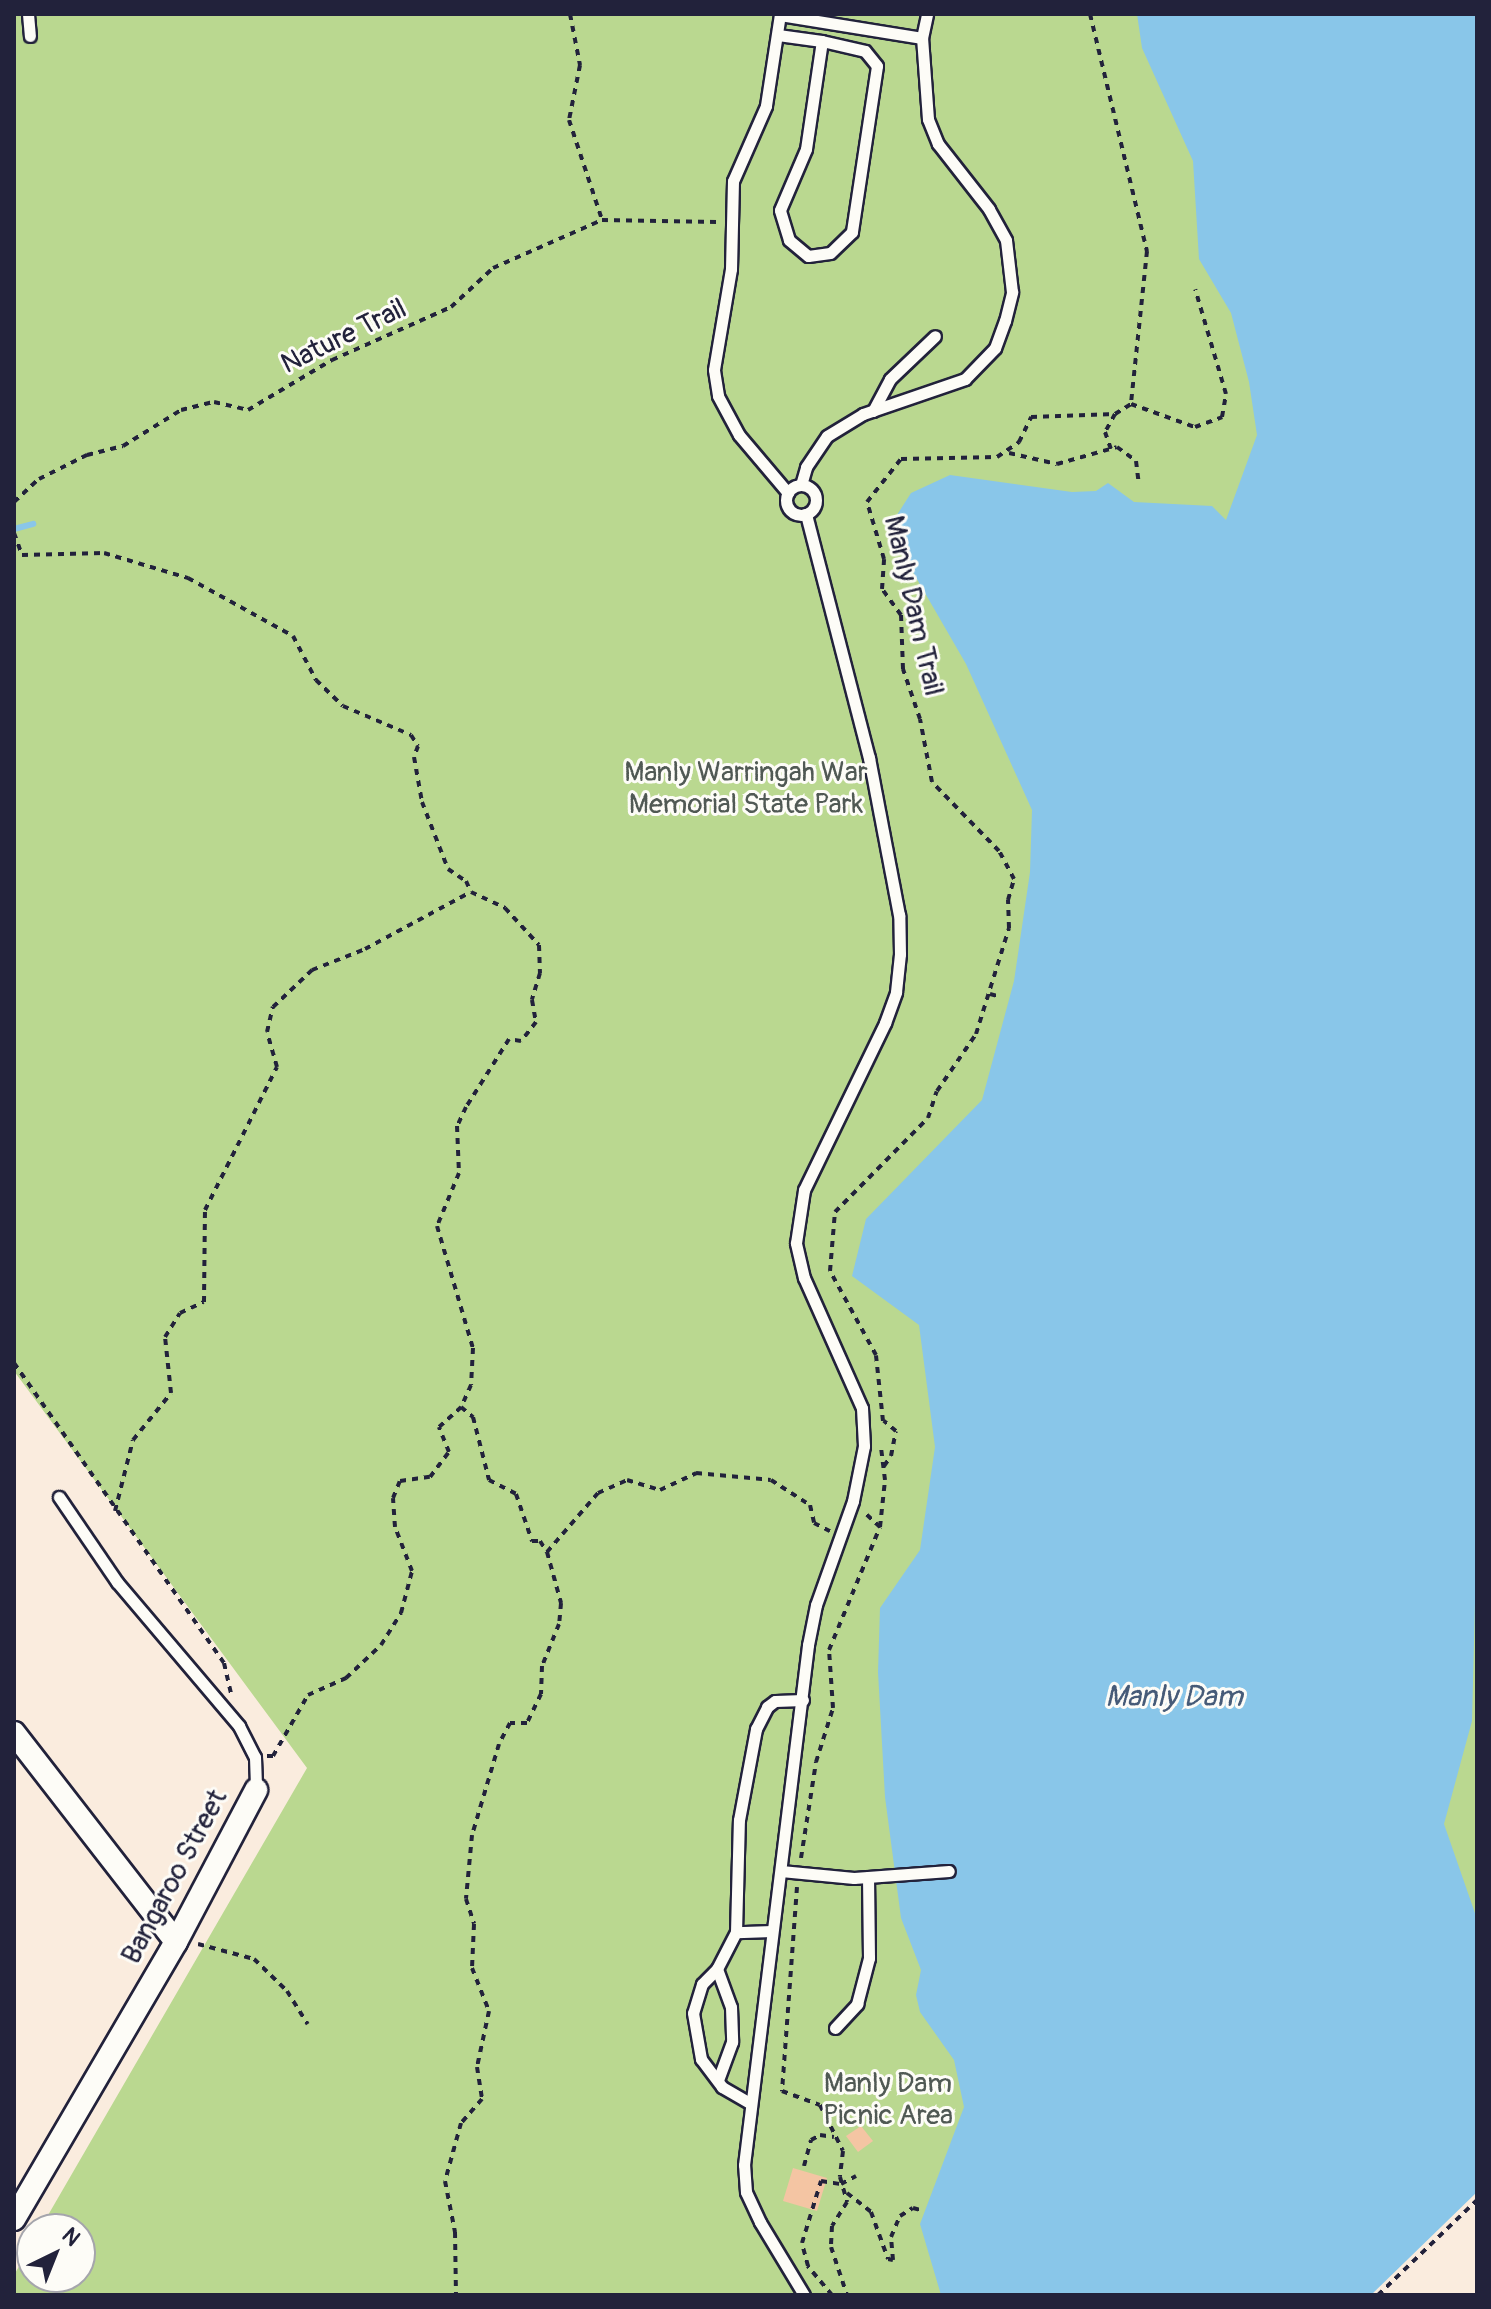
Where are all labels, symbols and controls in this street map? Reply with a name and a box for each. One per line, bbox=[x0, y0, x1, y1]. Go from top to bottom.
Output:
street label: Nature Trail bbox=[276, 292, 412, 382]
street label: Manly Dam Trail bbox=[876, 513, 950, 699]
park label: Manly Warringah War Memorial State Park bbox=[624, 756, 868, 822]
water label: Manly Dam bbox=[1105, 1679, 1243, 1715]
street label: Bangaroo Street bbox=[115, 1784, 235, 1970]
park label: Manly Dam Picnic Area bbox=[823, 2067, 953, 2133]
north arrow bbox=[16, 2213, 96, 2293]
text: N bbox=[56, 2222, 86, 2252]

